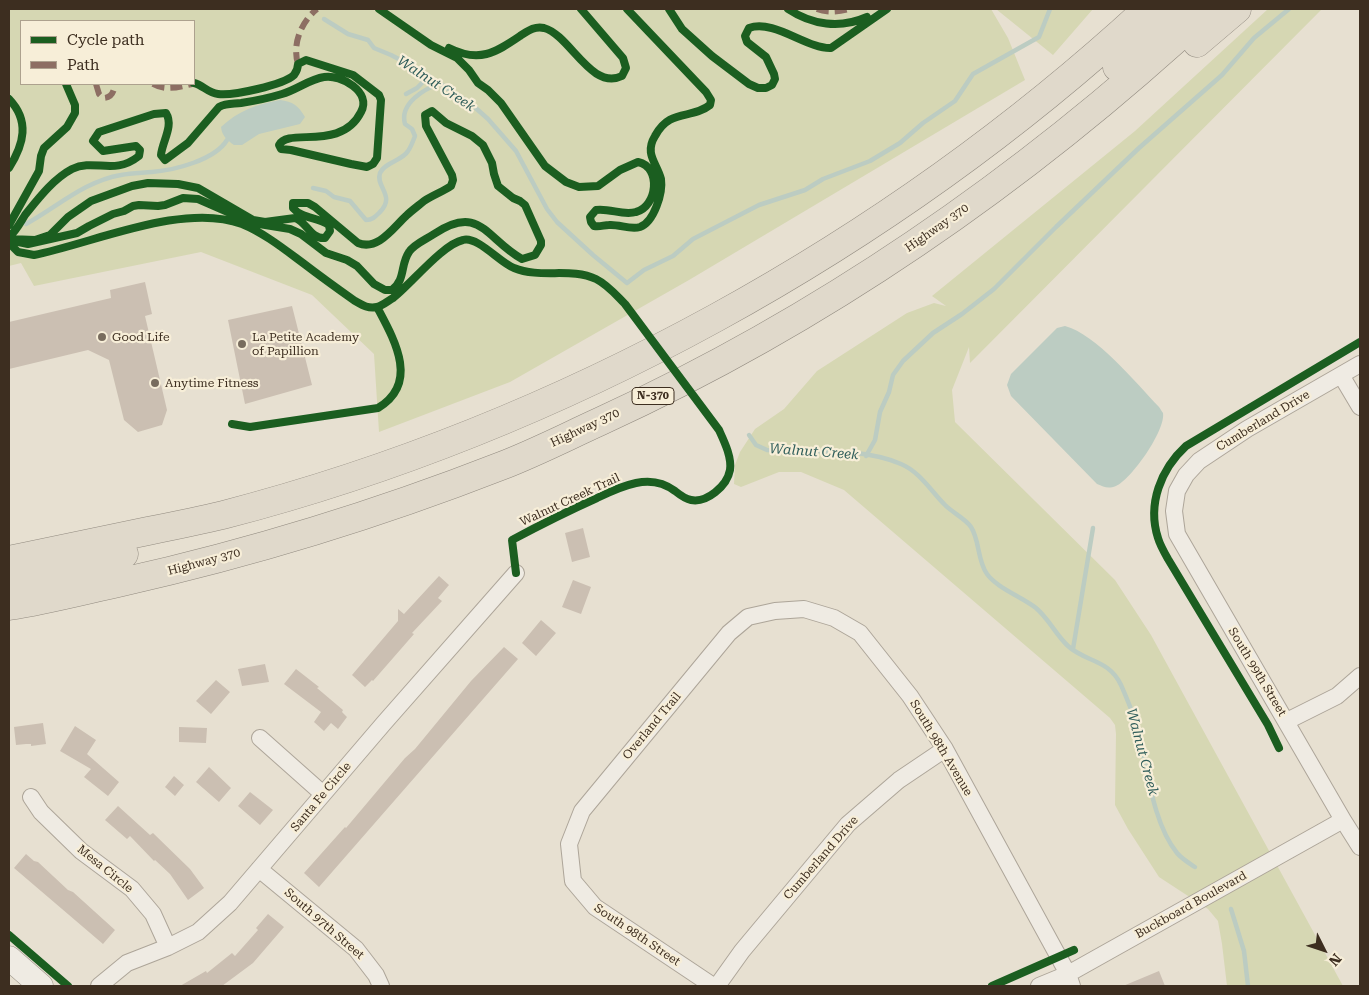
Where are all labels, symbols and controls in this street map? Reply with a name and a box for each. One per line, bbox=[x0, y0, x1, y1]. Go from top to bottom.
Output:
legend bbox=[20, 20, 195, 85]
text: Cycle path bbox=[67, 31, 144, 49]
water label: Walnut Creek bbox=[394, 53, 478, 115]
text: Path bbox=[67, 56, 100, 74]
street label: Highway 370 bbox=[902, 201, 972, 255]
place label: Good Life bbox=[112, 330, 170, 344]
place label: La Petite Academy of Papillion bbox=[252, 330, 359, 358]
marker: Good Life bbox=[96, 331, 108, 343]
marker: La Petite Academy of Papillion bbox=[236, 338, 248, 350]
place label: Anytime Fitness bbox=[165, 376, 259, 390]
marker: Anytime Fitness bbox=[149, 377, 161, 389]
street label: Cumberland Drive bbox=[1214, 387, 1312, 455]
road number: N-370 bbox=[632, 388, 674, 404]
street label: Highway 370 bbox=[548, 406, 622, 450]
water label: Walnut Creek bbox=[769, 440, 859, 464]
street label: Walnut Creek Trail bbox=[518, 471, 622, 529]
street label: Highway 370 bbox=[166, 545, 242, 579]
street label: South 99th Street bbox=[1225, 625, 1289, 719]
street label: Overland Trail bbox=[620, 689, 684, 763]
street label: South 98th Avenue bbox=[907, 697, 975, 799]
water label: Walnut Creek bbox=[1122, 707, 1162, 797]
street label: Santa Fe Circle bbox=[288, 759, 354, 835]
street label: Cumberland Drive bbox=[781, 813, 861, 903]
street label: Mesa Circle bbox=[74, 842, 136, 896]
street label: Buckboard Boulevard bbox=[1133, 868, 1249, 942]
street label: South 97th Street bbox=[281, 885, 367, 963]
street label: South 98th Street bbox=[591, 901, 683, 969]
north arrow bbox=[1299, 925, 1349, 975]
text: N bbox=[1326, 951, 1345, 969]

